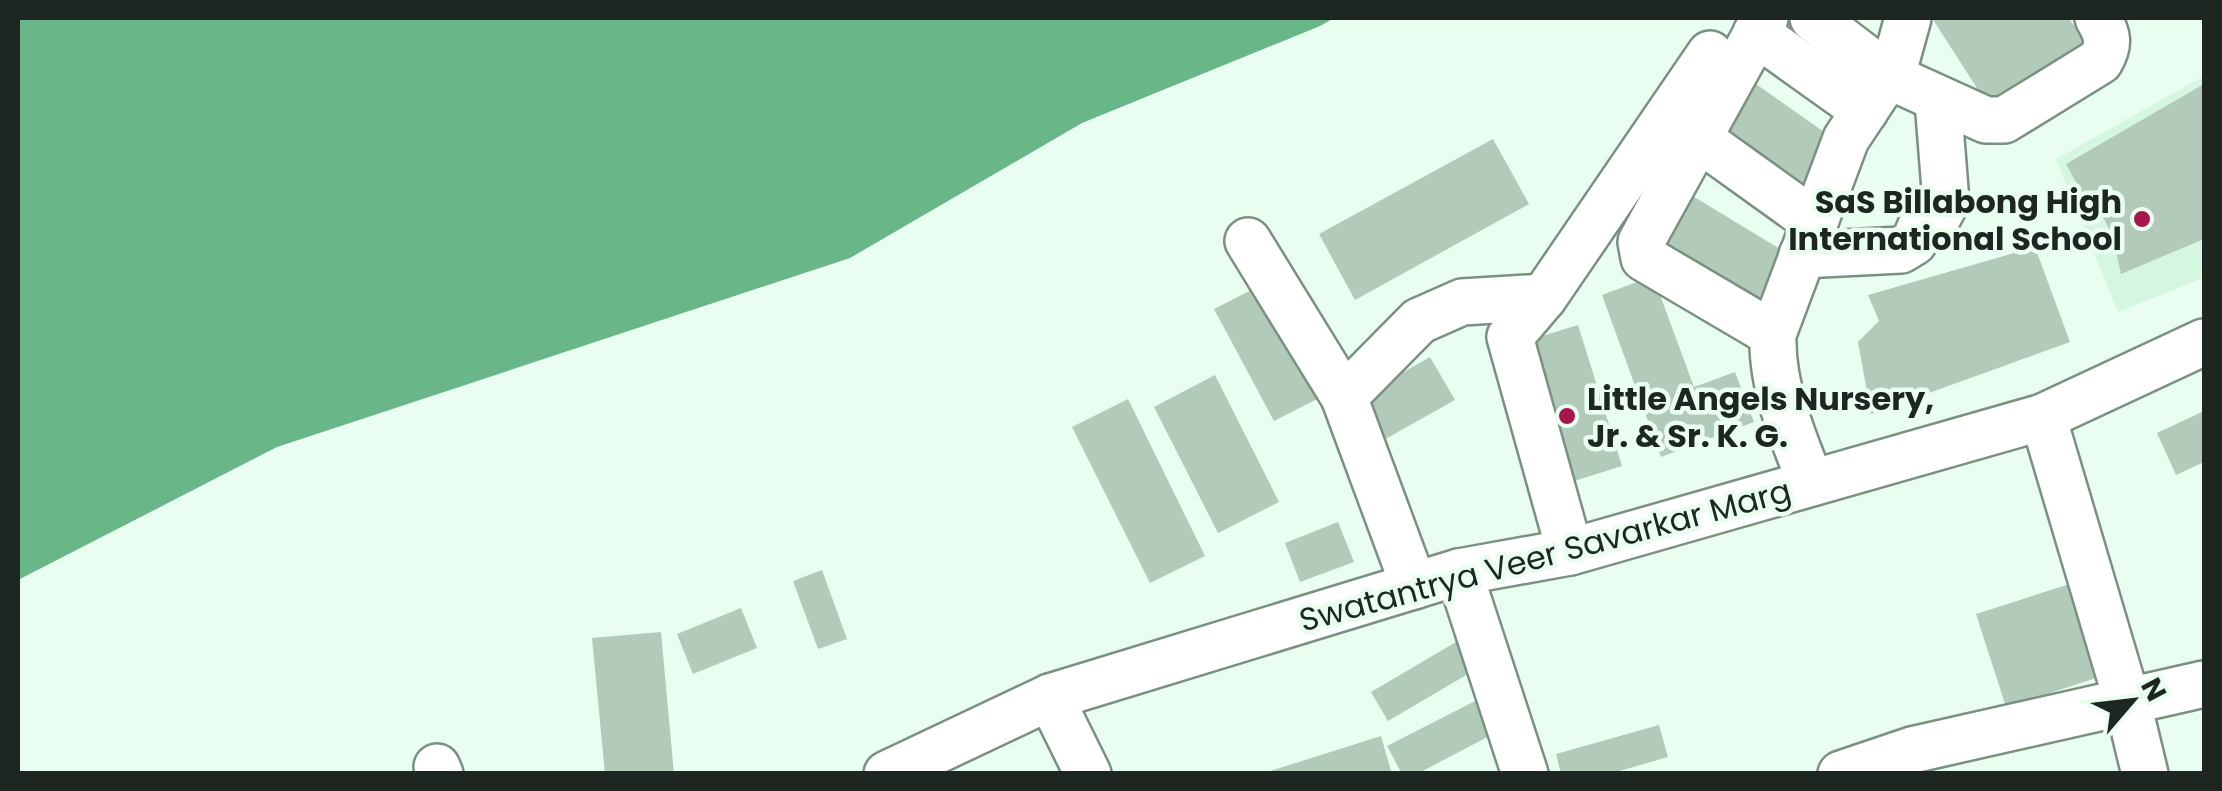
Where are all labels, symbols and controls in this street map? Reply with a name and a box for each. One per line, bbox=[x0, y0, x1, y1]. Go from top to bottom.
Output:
place label: SaS Billabong High International School bbox=[1788, 179, 2122, 261]
marker: SaS Billabong High International School bbox=[2131, 208, 2153, 230]
place label: Little Angels Nursery, Jr. & Sr. K. G. bbox=[1587, 376, 1934, 458]
marker: Little Angels Nursery, Jr. & Sr. K. G. bbox=[1556, 405, 1578, 427]
street label: Swatantrya Veer Savarkar Marg bbox=[1294, 468, 1796, 642]
north arrow bbox=[2082, 651, 2182, 751]
text: N bbox=[2131, 671, 2176, 708]

